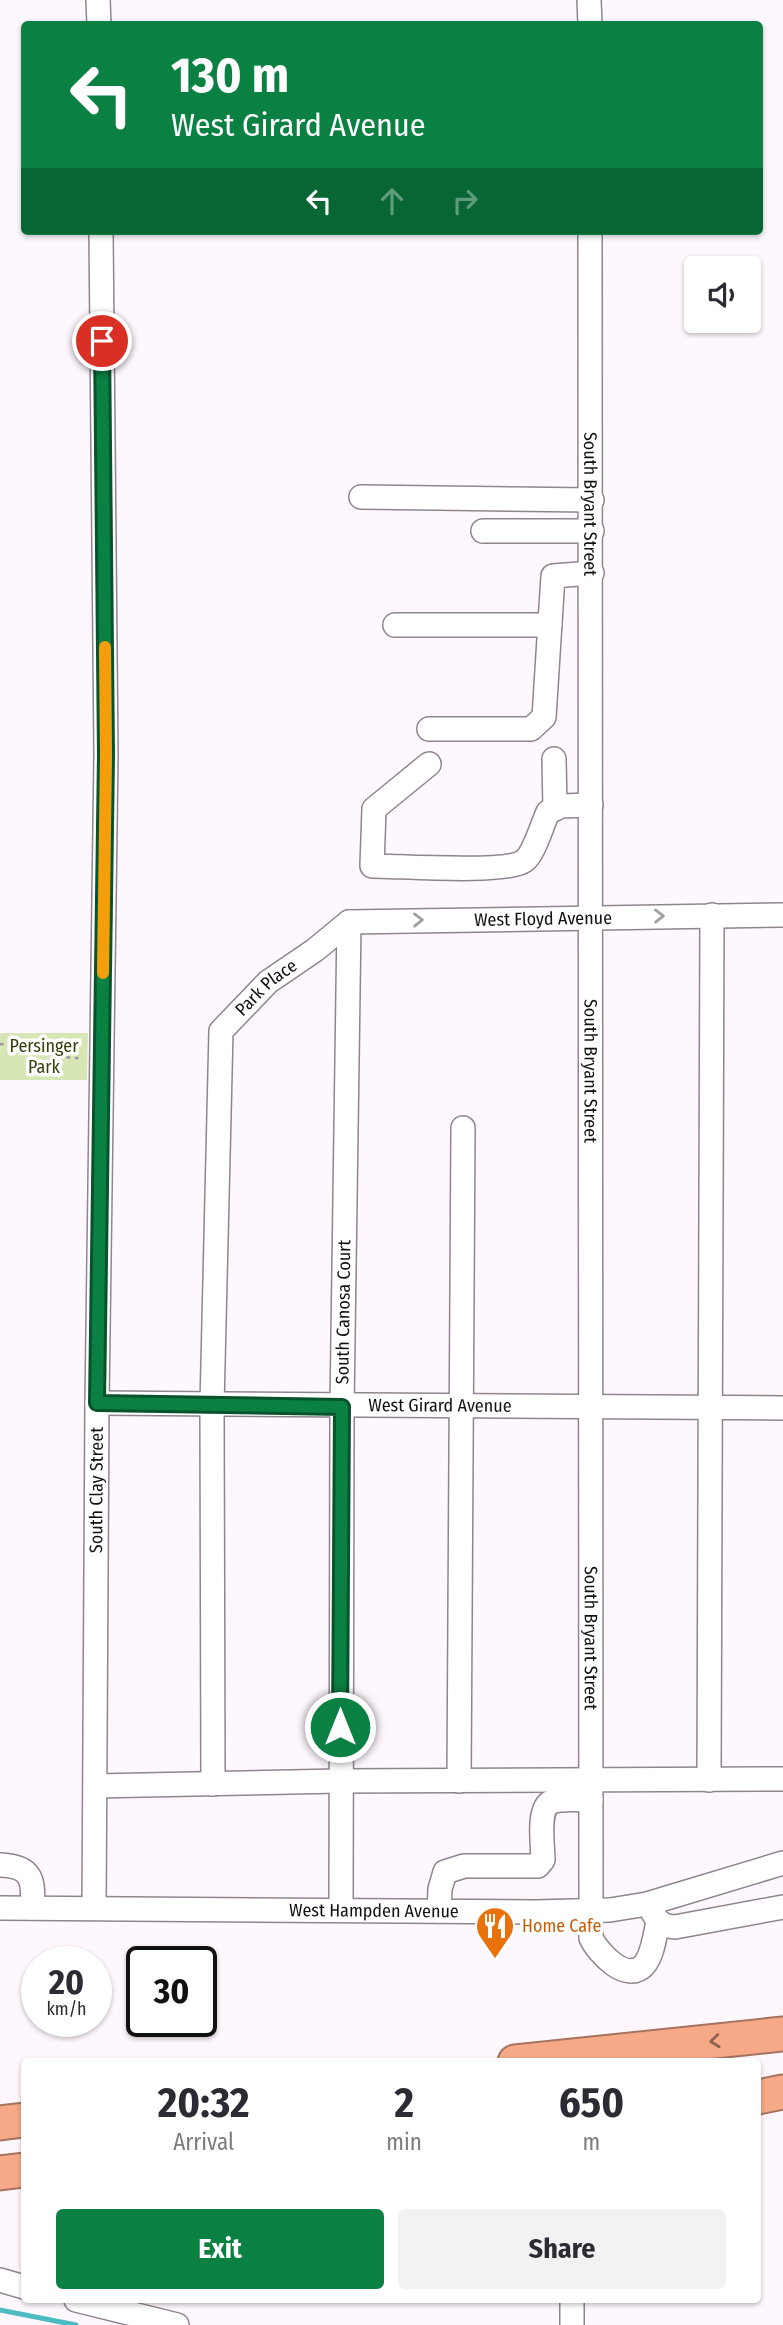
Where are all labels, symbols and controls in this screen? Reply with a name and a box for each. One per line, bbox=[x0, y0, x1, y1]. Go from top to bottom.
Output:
text: 130 m bbox=[171, 46, 289, 105]
icon: left bbox=[56, 49, 147, 140]
text: West Girard Avenue bbox=[171, 106, 425, 144]
icon: left bbox=[300, 182, 338, 220]
icon: ahead bbox=[373, 182, 411, 220]
icon: right bbox=[446, 182, 484, 220]
map controls bbox=[684, 256, 761, 333]
button: sound bbox=[684, 256, 761, 333]
pin bbox=[72, 311, 132, 371]
icon: arrive bbox=[83, 322, 121, 360]
street label: South Bryant Street bbox=[579, 432, 601, 576]
street label: West Floyd Avenue bbox=[474, 907, 612, 931]
one-way arrow bbox=[654, 908, 665, 924]
one-way arrow bbox=[412, 913, 423, 928]
street label: Park Place bbox=[231, 954, 301, 1020]
street label: South Bryant Street bbox=[579, 999, 602, 1143]
park label: Persinger Park bbox=[10, 1035, 79, 1078]
street label: South Canosa Court bbox=[331, 1239, 355, 1385]
street label: West Girard Avenue bbox=[368, 1394, 512, 1417]
street label: South Clay Street bbox=[85, 1427, 108, 1553]
street label: South Bryant Street bbox=[580, 1566, 602, 1710]
position arrow bbox=[303, 1690, 377, 1764]
street label: West Hampden Avenue bbox=[289, 1899, 459, 1922]
restaurant icon: Home Cafe bbox=[474, 1905, 516, 1960]
place label: Home Cafe bbox=[522, 1915, 601, 1937]
speed limit sign: 30 bbox=[126, 1946, 217, 2037]
text: 20 bbox=[49, 1961, 84, 2003]
text: km/h bbox=[46, 1998, 87, 2020]
one-way arrow bbox=[709, 2033, 720, 2048]
text: 20:32 bbox=[158, 2078, 250, 2128]
text: 2 bbox=[394, 2078, 414, 2128]
text: 650 bbox=[559, 2078, 624, 2128]
text: Arrival bbox=[173, 2128, 234, 2156]
text: min bbox=[386, 2128, 422, 2156]
text: m bbox=[583, 2128, 600, 2156]
button: Exit bbox=[56, 2209, 384, 2289]
button: Share bbox=[398, 2209, 726, 2289]

